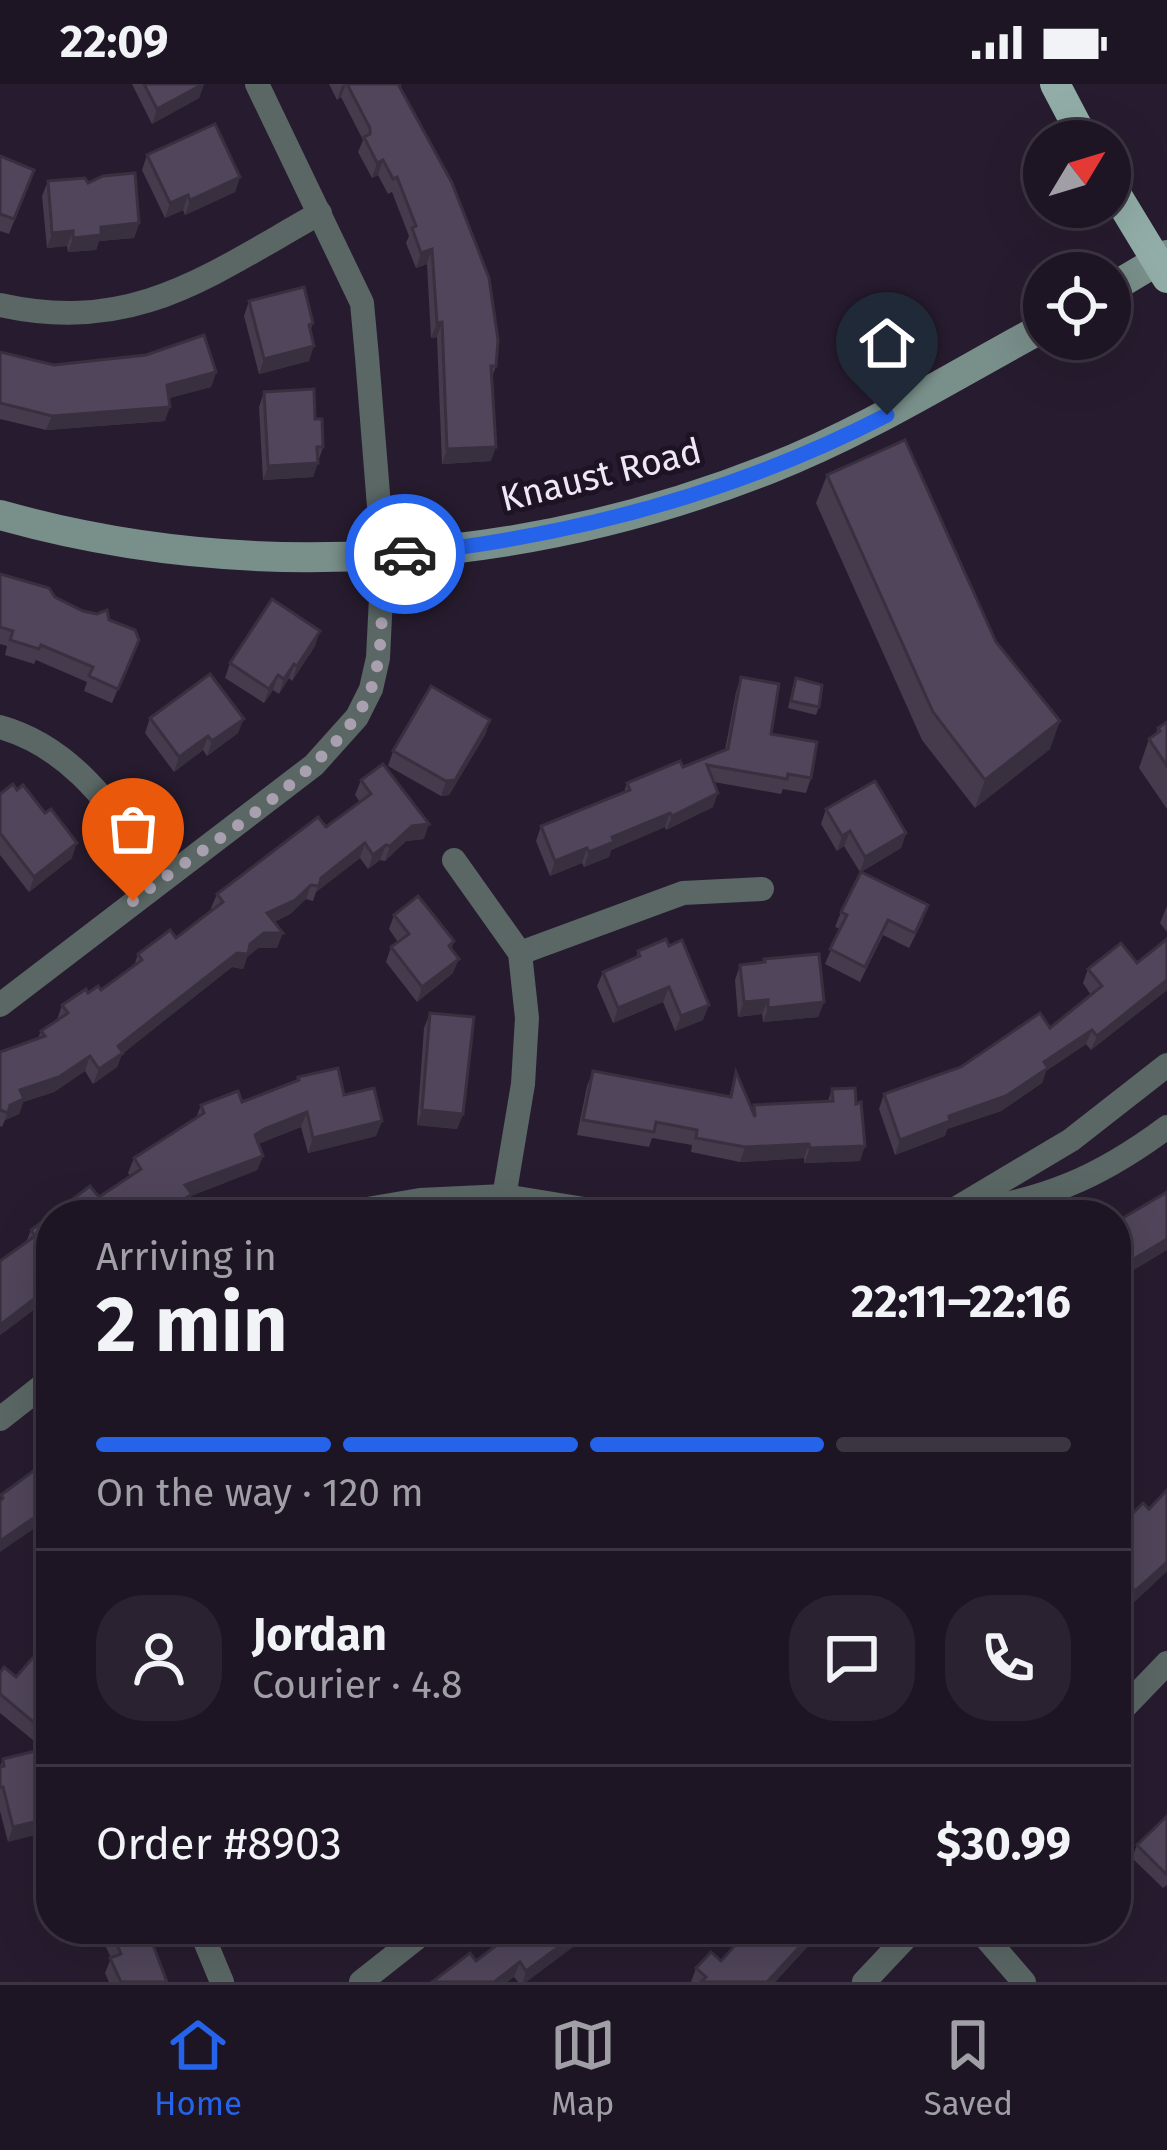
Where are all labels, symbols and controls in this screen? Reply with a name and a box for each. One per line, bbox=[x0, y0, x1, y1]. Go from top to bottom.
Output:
text: 22:09 bbox=[60, 15, 168, 69]
north arrow bbox=[1023, 120, 1131, 228]
map controls bbox=[1023, 120, 1131, 360]
button: locate bbox=[1023, 252, 1131, 360]
pin bbox=[836, 292, 938, 415]
icon: home bbox=[854, 310, 920, 376]
street label: Knaust Road bbox=[496, 429, 706, 521]
courier bbox=[345, 494, 465, 614]
icon: car bbox=[372, 521, 438, 587]
pin bbox=[82, 778, 184, 901]
icon: bag bbox=[100, 796, 166, 862]
text: Arriving in bbox=[96, 1234, 277, 1280]
text: 22:11–22:16 bbox=[851, 1275, 1071, 1329]
text: 2 min bbox=[96, 1278, 288, 1372]
text: On the way · 120 m bbox=[96, 1470, 424, 1516]
button: person bbox=[96, 1595, 222, 1721]
button: chat bbox=[789, 1595, 915, 1721]
button: phone bbox=[945, 1595, 1071, 1721]
text: Jordan bbox=[252, 1608, 387, 1662]
text: Courier · 4.8 bbox=[252, 1662, 463, 1708]
text: Order #8903 bbox=[96, 1817, 342, 1871]
text: $30.99 bbox=[936, 1817, 1071, 1871]
tab: Home bbox=[154, 2012, 242, 2124]
tab: Map bbox=[550, 2012, 616, 2124]
tab: Saved bbox=[924, 2012, 1013, 2124]

